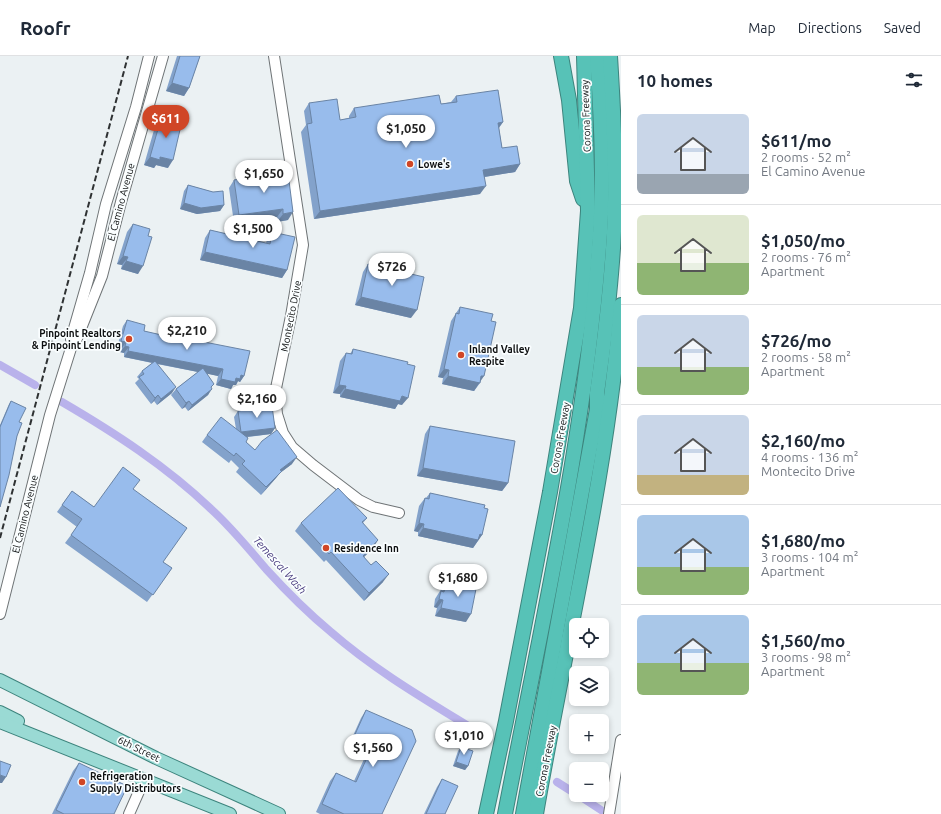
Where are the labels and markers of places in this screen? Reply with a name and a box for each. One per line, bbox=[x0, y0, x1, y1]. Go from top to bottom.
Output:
pin: $611 bbox=[142, 105, 190, 139]
pin: $1,050 bbox=[373, 115, 439, 149]
marker: Lowe's bbox=[405, 159, 415, 169]
place label: Lowe's bbox=[418, 159, 450, 170]
pin: $1,650 bbox=[231, 160, 297, 194]
pin: $1,500 bbox=[220, 215, 286, 249]
pin: $726 bbox=[368, 253, 416, 287]
pin: $2,210 bbox=[154, 317, 220, 351]
place label: Pinpoint Realtors & Pinpoint Lending bbox=[32, 328, 121, 351]
marker: Pinpoint Realtors & Pinpoint Lending bbox=[124, 334, 134, 344]
place label: Inland Valley Respite bbox=[469, 344, 531, 367]
marker: Inland Valley Respite bbox=[456, 350, 466, 360]
pin: $2,160 bbox=[224, 385, 290, 419]
marker: Residence Inn bbox=[321, 543, 331, 553]
place label: Residence Inn bbox=[334, 543, 399, 554]
pin: $1,680 bbox=[425, 564, 491, 598]
pin: $1,010 bbox=[431, 722, 497, 756]
pin: $1,560 bbox=[340, 734, 406, 768]
place label: Refrigeration Supply Distributors bbox=[90, 771, 181, 794]
marker: Refrigeration Supply Distributors bbox=[77, 777, 87, 787]

